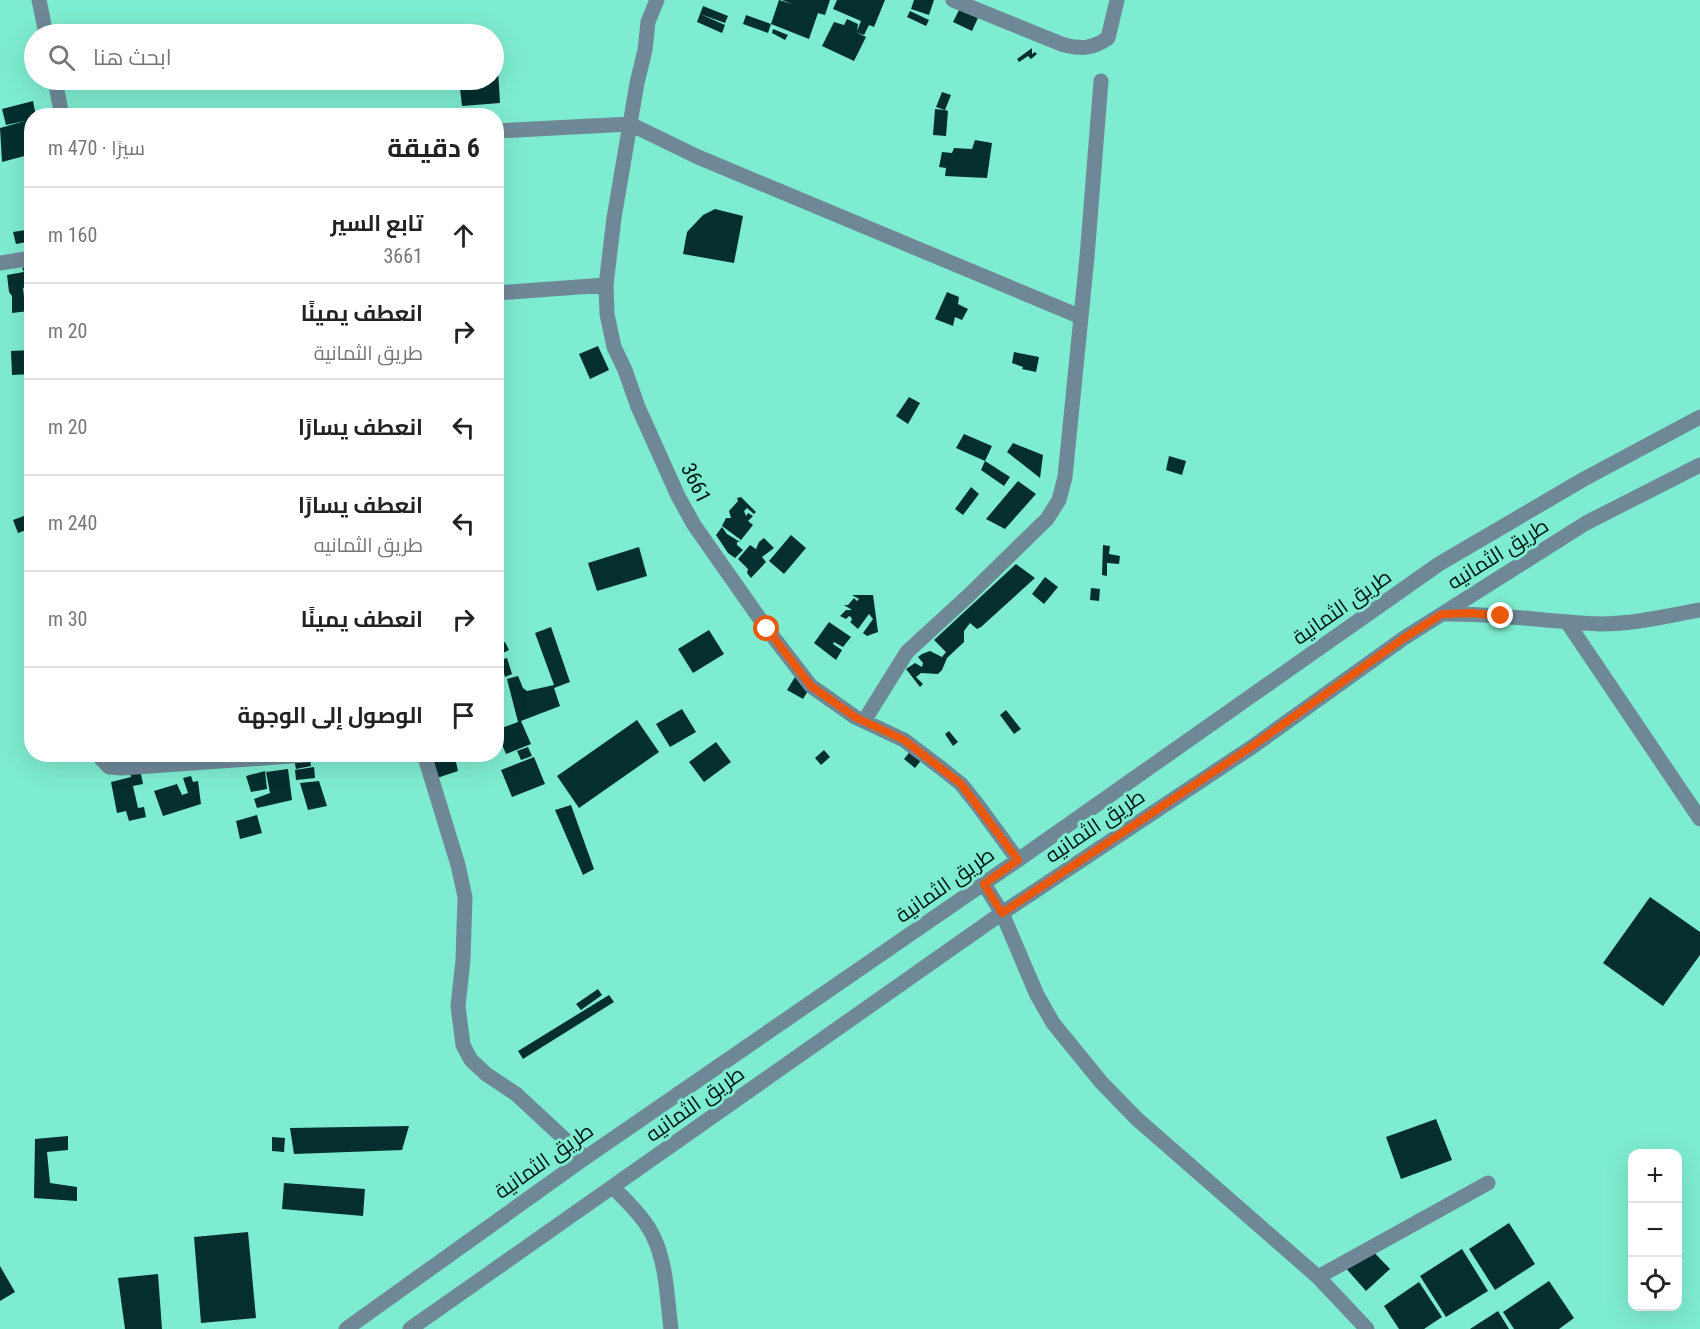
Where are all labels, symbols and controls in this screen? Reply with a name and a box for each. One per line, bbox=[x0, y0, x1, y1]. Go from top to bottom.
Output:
search box bbox=[24, 24, 504, 90]
icon: search bbox=[45, 41, 78, 74]
text: ابحث هنا bbox=[93, 45, 172, 70]
text: 6 دقيقة bbox=[387, 133, 480, 163]
text: سيرًا · 470 m bbox=[48, 136, 145, 160]
text: تابع السير bbox=[330, 211, 423, 236]
icon: ahead bbox=[447, 219, 480, 252]
text: 160 m bbox=[48, 223, 97, 247]
text: 3661 bbox=[384, 244, 423, 268]
text: انعطف يمينًا bbox=[301, 301, 423, 326]
icon: right bbox=[447, 315, 480, 348]
text: 20 m bbox=[48, 319, 87, 343]
text: طريق الثمانية bbox=[314, 341, 423, 365]
icon: left bbox=[447, 411, 480, 444]
text: 20 m bbox=[48, 415, 87, 439]
text: انعطف يسارًا bbox=[298, 415, 423, 440]
street label: 3661 bbox=[676, 459, 716, 507]
text: انعطف يسارًا bbox=[298, 493, 423, 518]
icon: left bbox=[447, 507, 480, 540]
text: 240 m bbox=[48, 511, 97, 535]
street label: طريق الثمانيه bbox=[1443, 513, 1554, 595]
text: طريق الثمانيه bbox=[314, 533, 423, 557]
street label: طريق الثمانية bbox=[1288, 564, 1396, 651]
route end bbox=[1487, 602, 1513, 628]
icon: right bbox=[447, 603, 480, 636]
text: 30 m bbox=[48, 607, 87, 631]
text: انعطف يمينًا bbox=[301, 607, 423, 632]
route start bbox=[753, 615, 779, 641]
icon: arrive bbox=[447, 699, 480, 732]
text: الوصول إلى الوجهة bbox=[238, 703, 423, 728]
street label: طريق الثمانيه bbox=[1041, 784, 1150, 869]
street label: طريق الثمانية bbox=[891, 842, 999, 929]
street label: طريق الثمانيه bbox=[641, 1061, 749, 1148]
street label: طريق الثمانية bbox=[490, 1118, 598, 1205]
map controls bbox=[1628, 1149, 1682, 1311]
button: + bbox=[1628, 1149, 1682, 1203]
button: − bbox=[1628, 1203, 1682, 1257]
button: locate bbox=[1628, 1257, 1682, 1311]

